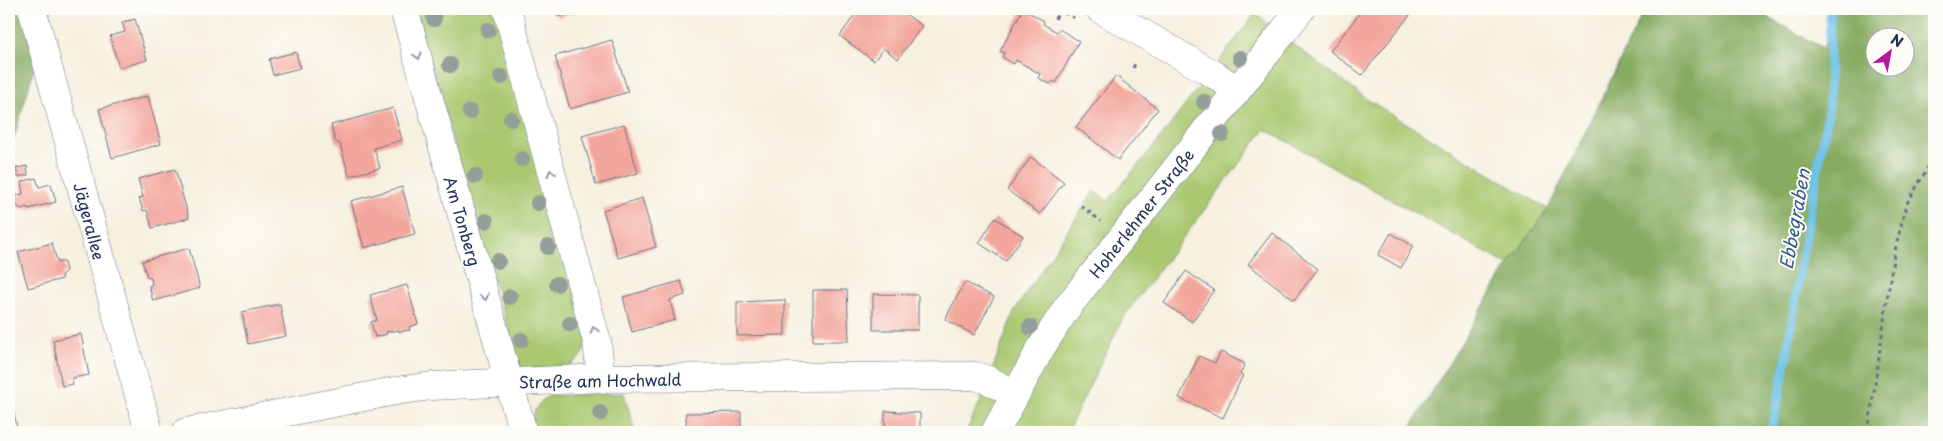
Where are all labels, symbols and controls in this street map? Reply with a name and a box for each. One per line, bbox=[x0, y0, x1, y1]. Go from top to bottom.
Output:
north arrow bbox=[1866, 28, 1916, 78]
text: N bbox=[1887, 29, 1907, 52]
one-way arrow bbox=[412, 51, 422, 59]
street label: Hoherlehmer Straße bbox=[1083, 143, 1199, 283]
water label: Ebbegraben bbox=[1772, 166, 1816, 271]
one-way arrow bbox=[546, 169, 557, 178]
street label: Am Tonberg bbox=[439, 173, 487, 269]
street label: Jägerallee bbox=[68, 180, 112, 262]
one-way arrow bbox=[479, 292, 489, 300]
one-way arrow bbox=[589, 325, 600, 334]
street label: Straße am Hochwald bbox=[519, 367, 682, 393]

